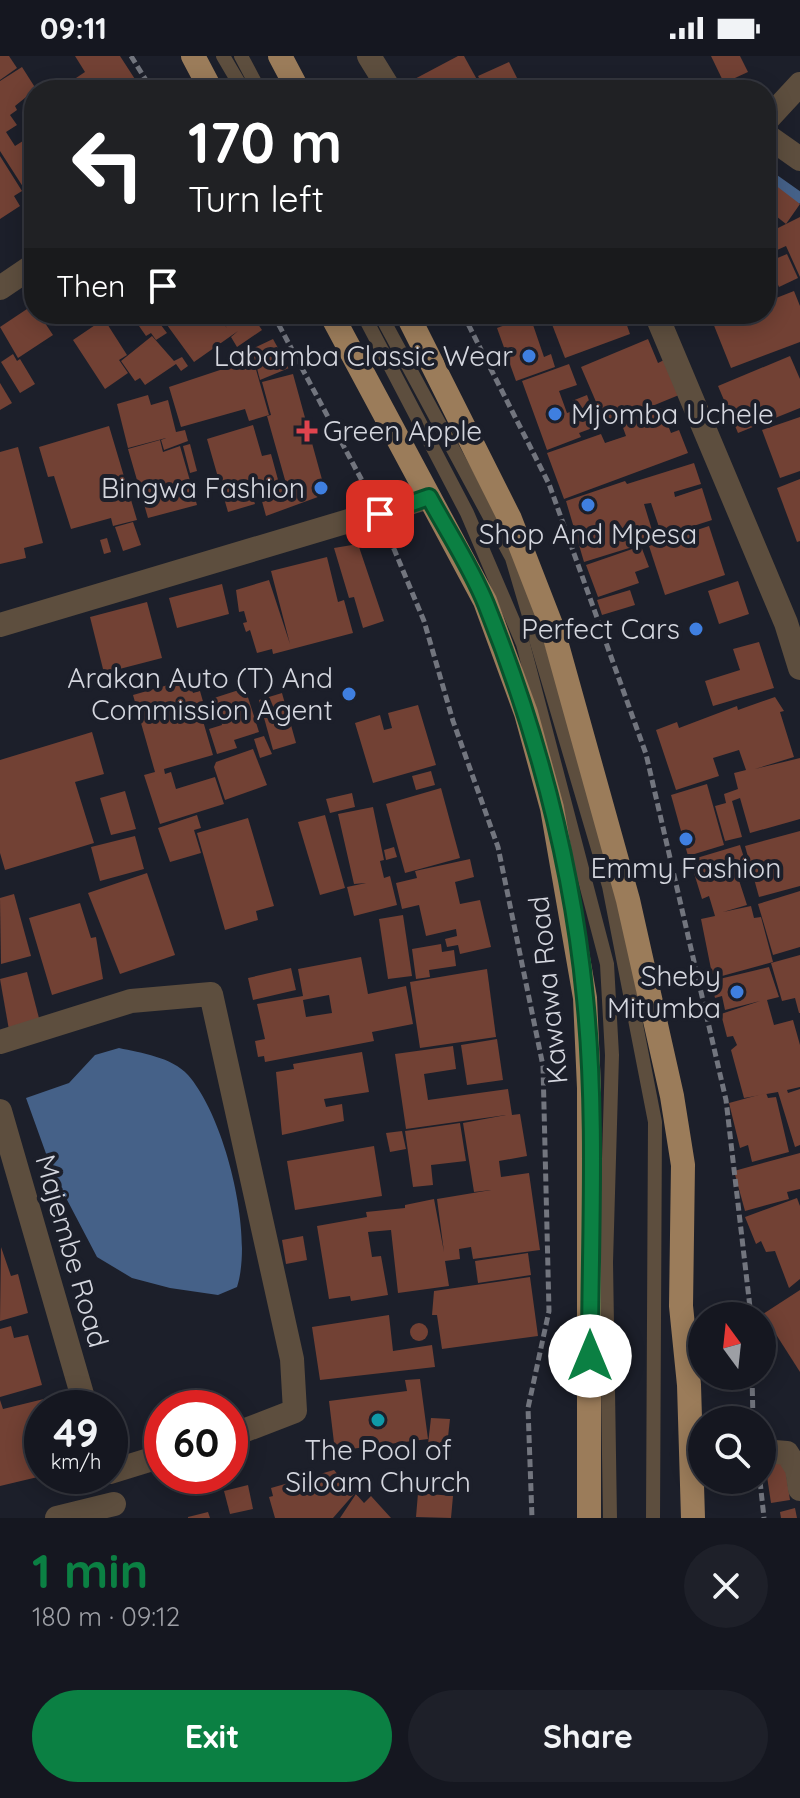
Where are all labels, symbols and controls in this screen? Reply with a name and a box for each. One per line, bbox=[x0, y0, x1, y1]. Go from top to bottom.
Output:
text: 09:11 bbox=[40, 9, 107, 47]
text: 170 m bbox=[188, 107, 342, 177]
icon: left bbox=[56, 112, 160, 216]
text: Turn left bbox=[188, 176, 324, 221]
icon: arrive bbox=[141, 264, 185, 308]
text: Then bbox=[56, 267, 125, 305]
place label: Labamba Classic Wear bbox=[214, 338, 513, 373]
marker: Labamba Classic Wear bbox=[520, 347, 538, 365]
place label: Mjomba Uchele bbox=[571, 396, 774, 431]
marker: Mjomba Uchele bbox=[546, 405, 564, 423]
place label: Green Apple bbox=[323, 413, 482, 448]
marker: Green Apple bbox=[298, 422, 316, 440]
place label: Bingwa Fashion bbox=[101, 470, 305, 505]
marker: Bingwa Fashion bbox=[312, 479, 330, 497]
pin bbox=[346, 480, 414, 548]
icon: arrive bbox=[358, 492, 402, 536]
marker: Shop And Mpesa bbox=[579, 496, 597, 514]
place label: Shop And Mpesa bbox=[479, 516, 697, 551]
place label: Perfect Cars bbox=[521, 611, 680, 646]
marker: Perfect Cars bbox=[687, 620, 705, 638]
place label: Arakan Auto (T) And Commission Agent bbox=[67, 660, 333, 727]
marker: Arakan Auto (T) And Commission Agent bbox=[340, 685, 358, 703]
marker: Emmy Fashion bbox=[677, 830, 695, 848]
place label: Emmy Fashion bbox=[591, 850, 781, 885]
street label: Kawawa Road bbox=[520, 894, 575, 1086]
place label: Sheby Mitumba bbox=[607, 958, 721, 1025]
marker: Sheby Mitumba bbox=[728, 983, 746, 1001]
street label: Majembe Road bbox=[28, 1150, 117, 1351]
north arrow bbox=[688, 1302, 776, 1390]
map controls bbox=[688, 1302, 776, 1494]
position arrow bbox=[548, 1314, 632, 1398]
speed limit sign: 60 bbox=[144, 1390, 248, 1494]
button: search bbox=[688, 1406, 776, 1494]
text: 49 bbox=[53, 1407, 99, 1457]
marker: The Pool of Siloam Church bbox=[369, 1411, 387, 1429]
place label: The Pool of Siloam Church bbox=[285, 1432, 471, 1499]
text: km/h bbox=[51, 1449, 101, 1474]
text: 1 min bbox=[32, 1540, 148, 1600]
button: close bbox=[684, 1544, 768, 1628]
text: 180 m · 09:12 bbox=[32, 1600, 180, 1633]
button: Exit bbox=[32, 1690, 392, 1782]
button: Share bbox=[408, 1690, 768, 1782]

